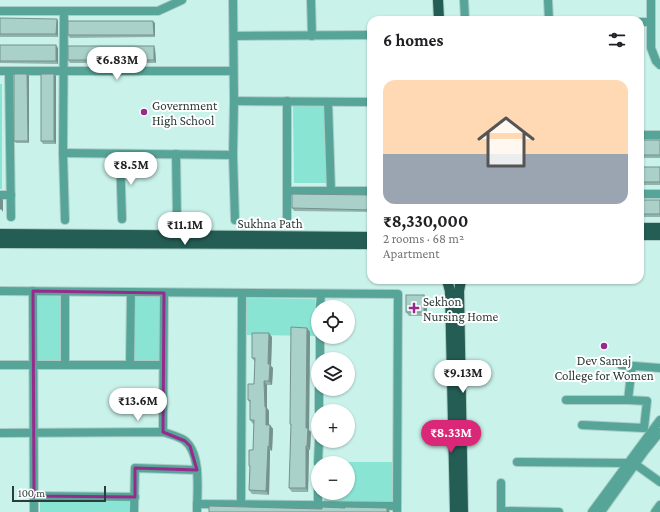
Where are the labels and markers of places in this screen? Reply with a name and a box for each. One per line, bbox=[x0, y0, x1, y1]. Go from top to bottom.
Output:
pin: ₹6.83M bbox=[84, 47, 150, 81]
place label: Government High School bbox=[152, 98, 218, 128]
marker: Government High School bbox=[139, 107, 149, 117]
pin: ₹8.5M bbox=[103, 152, 159, 186]
pin: ₹11.1M bbox=[152, 212, 218, 246]
place label: Sekhon Nursing Home bbox=[423, 294, 499, 324]
marker: Sekhon Nursing Home bbox=[408, 302, 420, 314]
marker: Dev Samaj College for Women bbox=[599, 341, 609, 351]
place label: Dev Samaj College for Women bbox=[554, 353, 654, 383]
pin: ₹9.13M bbox=[430, 360, 496, 394]
pin: ₹13.6M bbox=[105, 388, 171, 422]
pin: ₹8.33M bbox=[418, 420, 484, 454]

